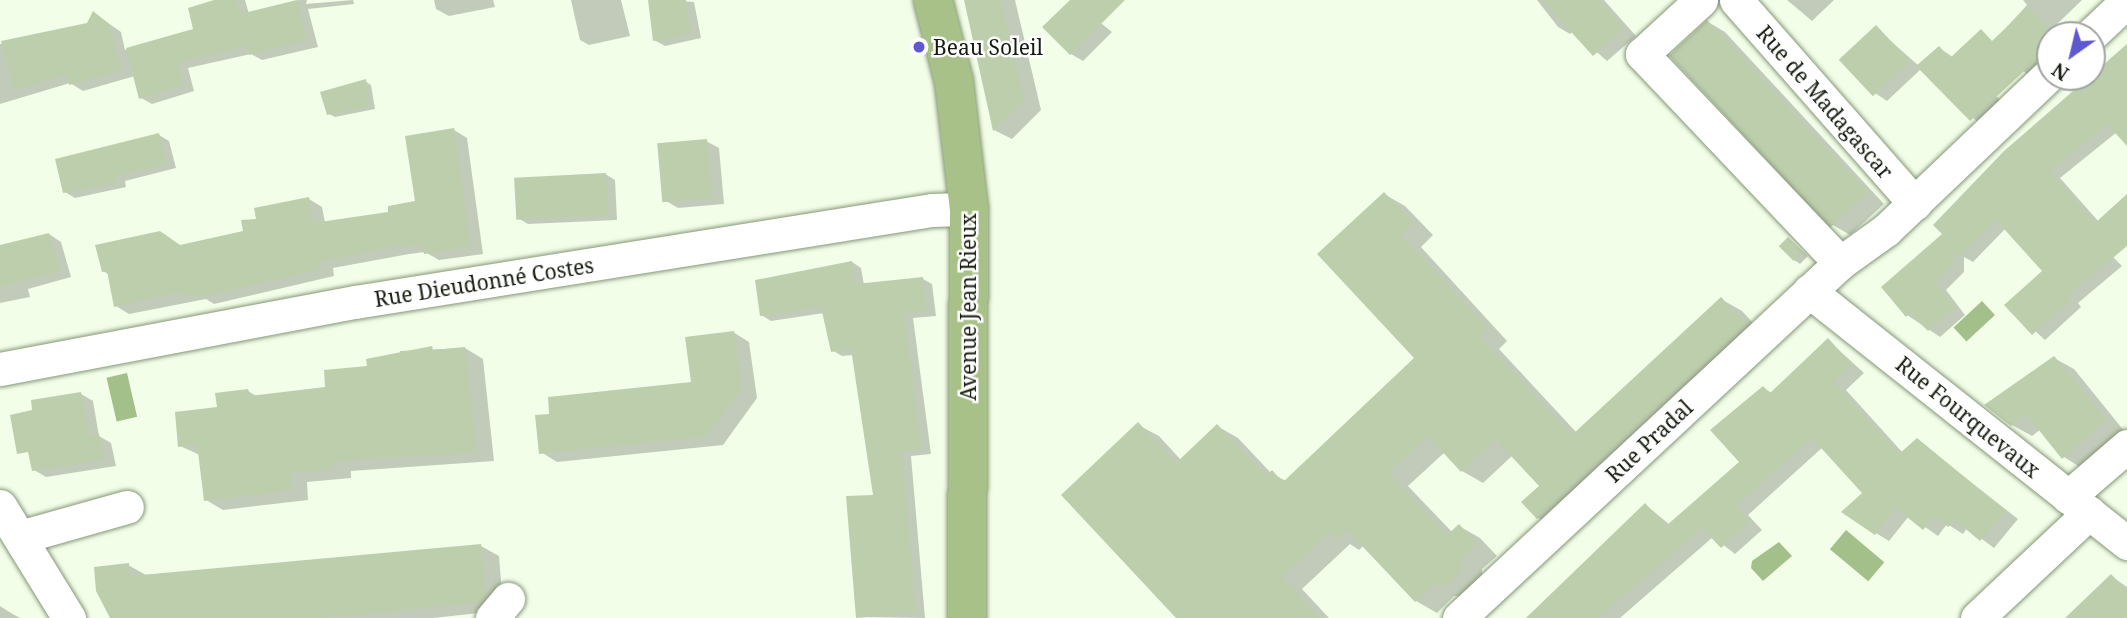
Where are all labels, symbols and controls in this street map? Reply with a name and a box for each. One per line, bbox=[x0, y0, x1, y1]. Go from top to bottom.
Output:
street label: Rue de Madagascar bbox=[1752, 20, 1898, 184]
north arrow bbox=[2036, 21, 2106, 91]
place label: Beau Soleil bbox=[933, 34, 1043, 60]
marker: Beau Soleil bbox=[911, 39, 927, 55]
text: N bbox=[2047, 57, 2074, 87]
street label: Avenue Jean Rieux bbox=[955, 213, 981, 401]
street label: Rue Dieudonné Costes bbox=[373, 252, 595, 312]
street label: Rue Fourquevaux bbox=[1891, 351, 2045, 483]
street label: Rue Pradal bbox=[1601, 395, 1697, 487]

